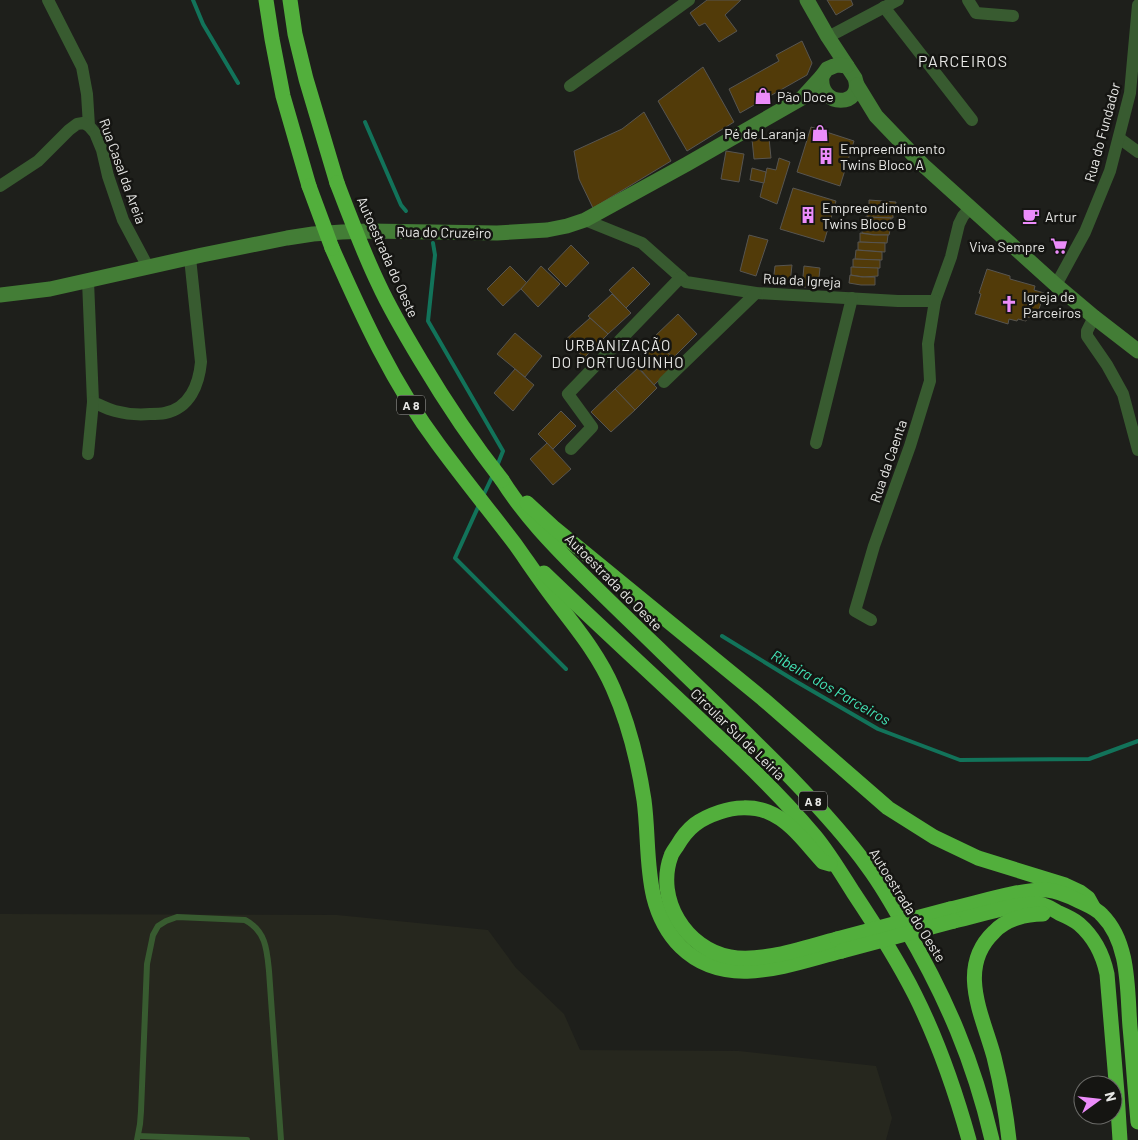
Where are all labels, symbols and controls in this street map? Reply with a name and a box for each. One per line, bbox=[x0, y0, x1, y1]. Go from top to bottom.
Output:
district label: PARCEIROS bbox=[918, 51, 1008, 70]
street label: Rua do Fundador bbox=[1081, 81, 1123, 183]
shop icon: Pão Doce bbox=[753, 86, 773, 106]
place label: Pão Doce bbox=[777, 88, 834, 105]
street label: Rua Casal da Areia bbox=[96, 116, 150, 226]
shop icon: Pé de Laranja bbox=[810, 123, 830, 143]
place label: Pé de Laranja bbox=[724, 125, 806, 142]
place label: Empreendimento Twins Bloco A bbox=[840, 140, 945, 173]
building icon: Empreendimento Twins Bloco A bbox=[816, 146, 836, 166]
street label: Autoestrada do Oeste bbox=[354, 194, 422, 320]
place label: Empreendimento Twins Bloco B bbox=[822, 199, 927, 232]
building icon: Empreendimento Twins Bloco B bbox=[798, 205, 818, 225]
cafe icon: Artur bbox=[1021, 206, 1041, 226]
place label: Artur bbox=[1045, 208, 1077, 225]
street label: Rua do Cruzeiro bbox=[396, 223, 492, 241]
supermarket icon: Viva Sempre bbox=[1049, 236, 1069, 256]
place label: Viva Sempre bbox=[969, 238, 1045, 255]
street label: Rua da Igreja bbox=[763, 269, 841, 291]
place label: Igreja de Parceiros bbox=[1023, 288, 1081, 321]
church icon: Igreja de Parceiros bbox=[999, 294, 1019, 314]
district label: URBANIZAÇÃO DO PORTUGUINHO bbox=[551, 336, 685, 371]
road number: A 8 bbox=[397, 396, 425, 414]
street label: Rua da Caenta bbox=[866, 417, 910, 505]
street label: Autoestrada do Oeste bbox=[562, 530, 666, 634]
water label: Ribeira dos Parceiros bbox=[768, 646, 894, 728]
street label: Circular Sul de Leiria bbox=[687, 685, 789, 783]
road number: A 8 bbox=[799, 791, 827, 810]
street label: Autoestrada do Oeste bbox=[866, 845, 950, 965]
north arrow bbox=[1073, 1075, 1123, 1125]
text: N bbox=[1102, 1090, 1120, 1103]

